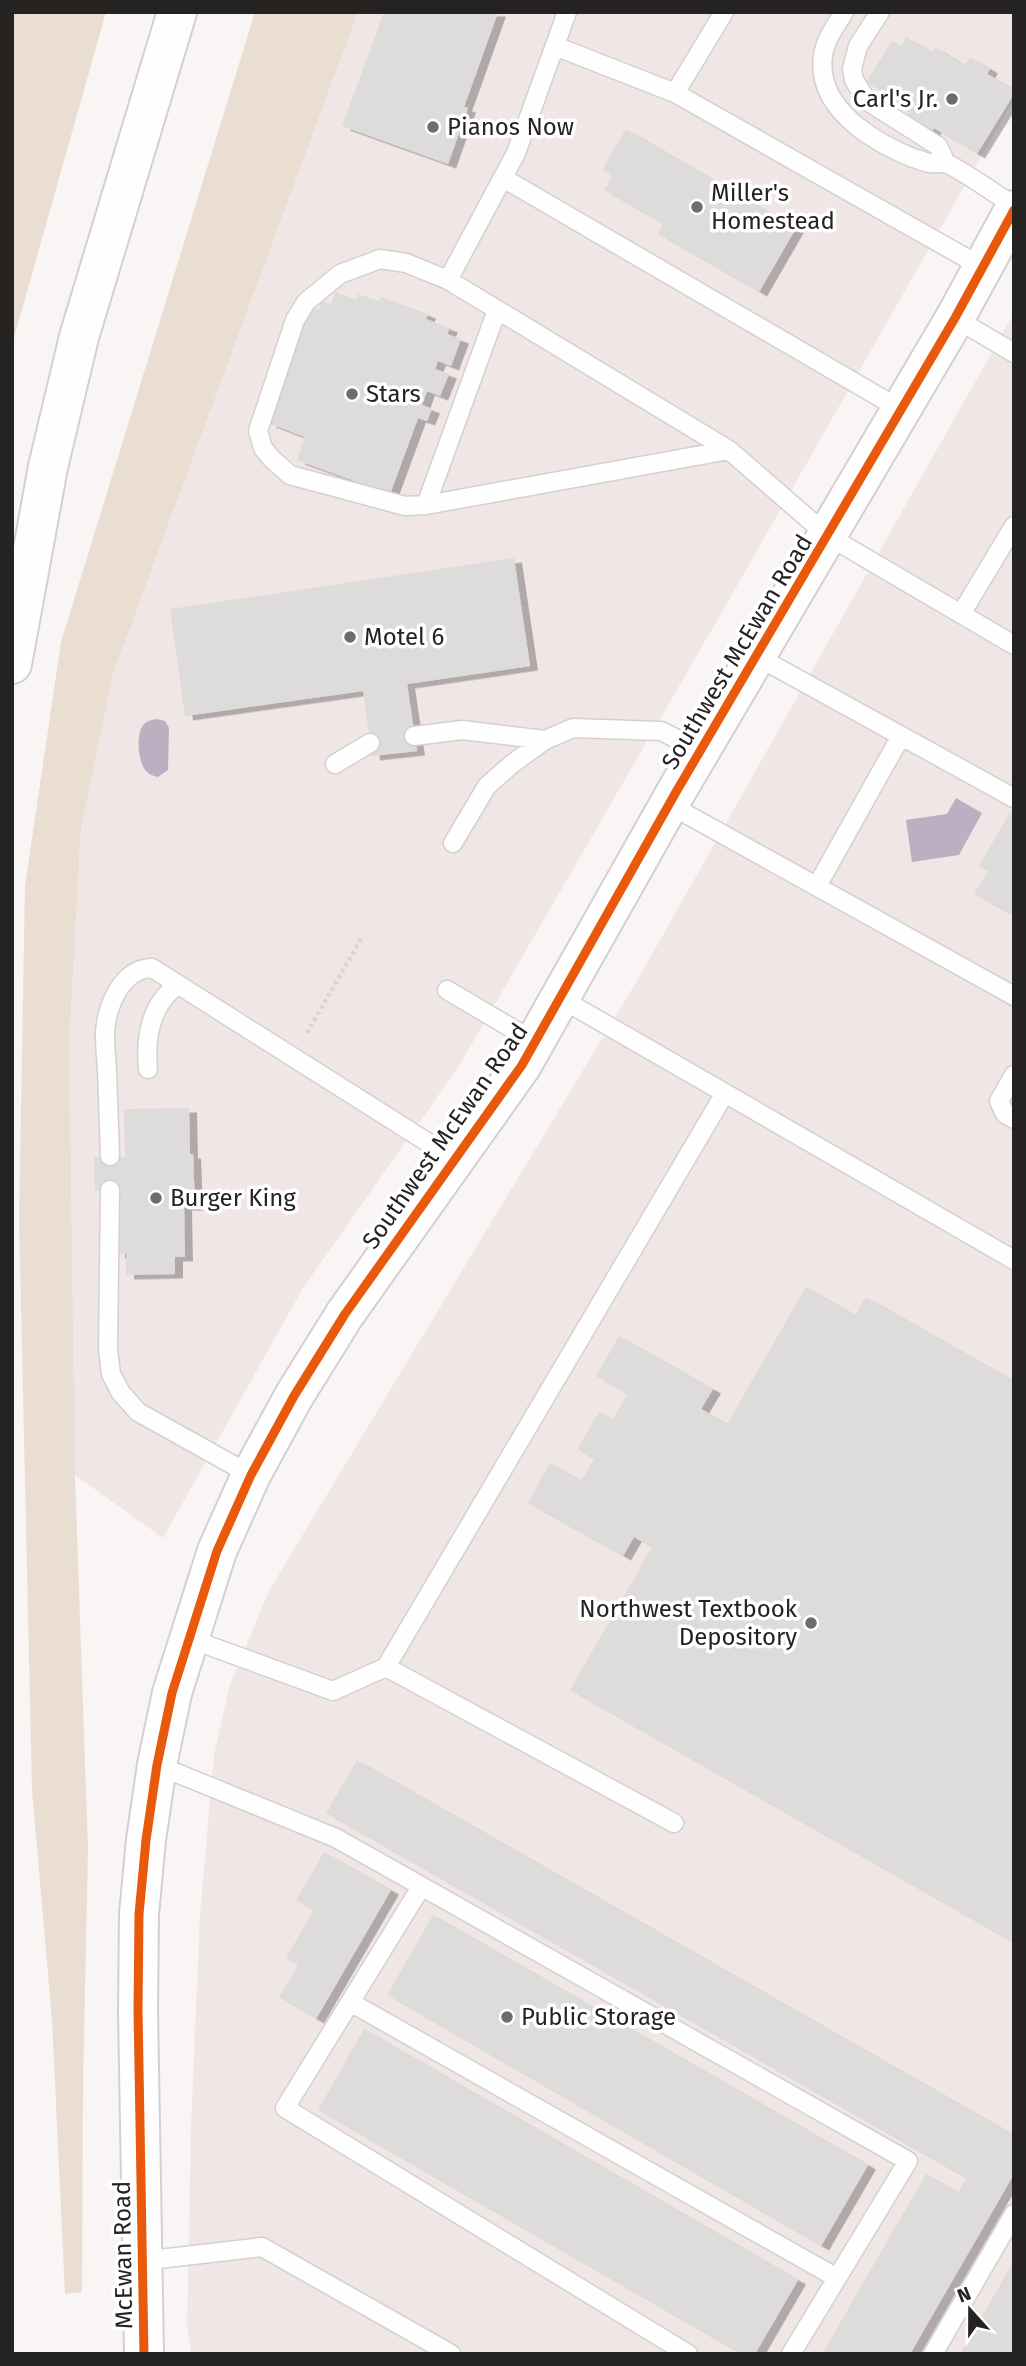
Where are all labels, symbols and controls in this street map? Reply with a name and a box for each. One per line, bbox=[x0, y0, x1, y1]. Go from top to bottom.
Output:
place label: Carl's Jr. bbox=[853, 85, 938, 113]
marker: Carl's Jr. bbox=[944, 91, 960, 107]
place label: Pianos Now bbox=[447, 113, 574, 141]
marker: Pianos Now bbox=[425, 119, 441, 135]
place label: Miller's Homestead bbox=[711, 179, 835, 235]
marker: Miller's Homestead bbox=[689, 199, 705, 215]
place label: Stars bbox=[366, 380, 421, 408]
marker: Stars bbox=[344, 386, 360, 402]
street label: Southwest McEwan Road bbox=[656, 530, 818, 774]
place label: Motel 6 bbox=[364, 623, 444, 651]
marker: Motel 6 bbox=[342, 629, 358, 645]
street label: Southwest McEwan Road bbox=[356, 1018, 534, 1254]
place label: Burger King bbox=[170, 1184, 296, 1212]
marker: Burger King bbox=[148, 1190, 164, 1206]
place label: Northwest Textbook Depository bbox=[579, 1595, 798, 1651]
marker: Northwest Textbook Depository bbox=[803, 1615, 819, 1631]
place label: Public Storage bbox=[521, 2003, 676, 2031]
marker: Public Storage bbox=[499, 2009, 515, 2025]
street label: McEwan Road bbox=[108, 2181, 138, 2329]
north arrow bbox=[935, 2275, 1005, 2345]
text: N bbox=[954, 2282, 974, 2308]

